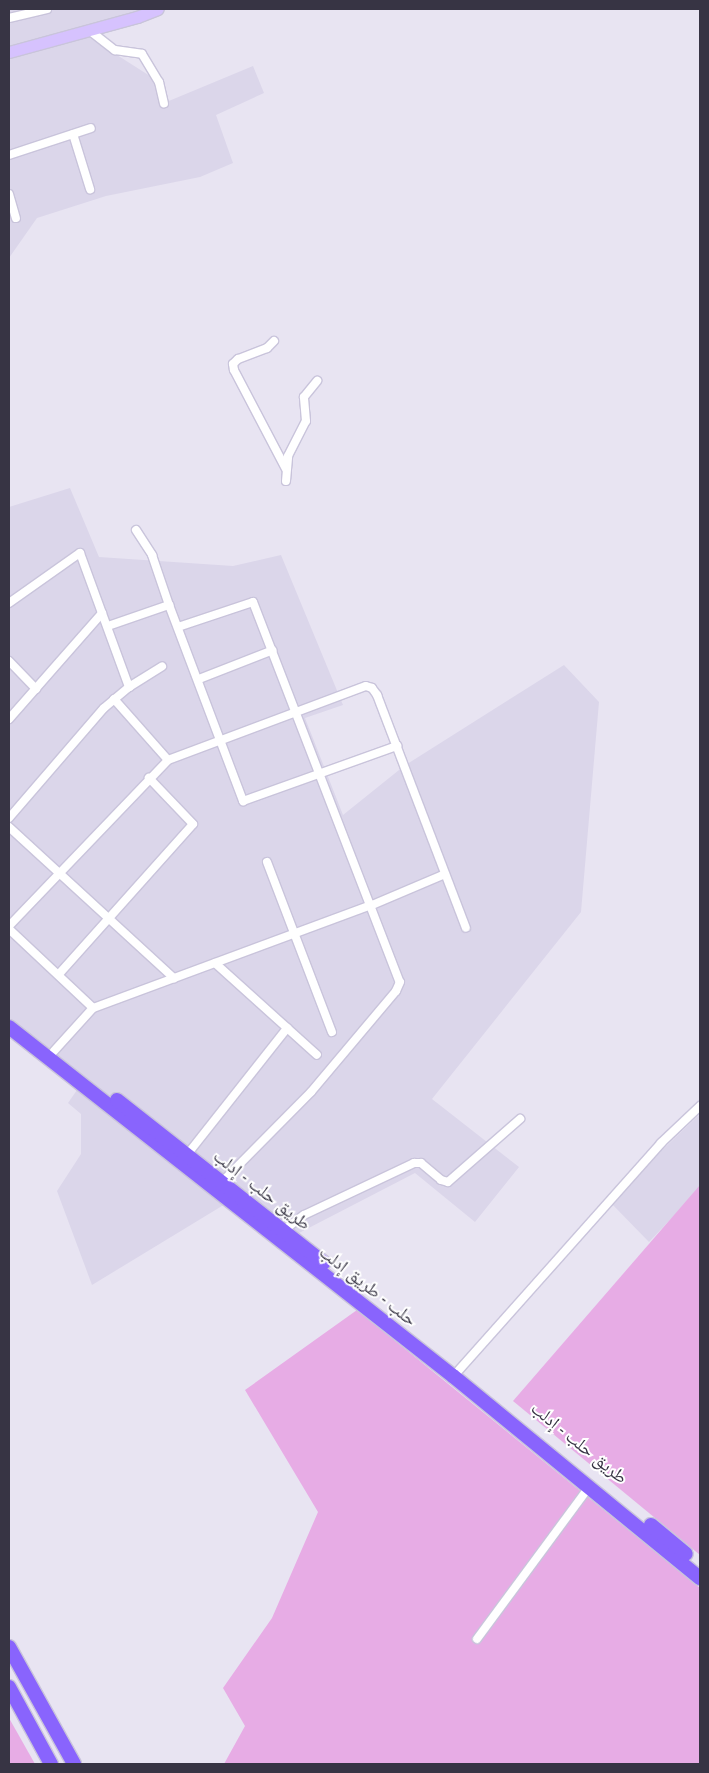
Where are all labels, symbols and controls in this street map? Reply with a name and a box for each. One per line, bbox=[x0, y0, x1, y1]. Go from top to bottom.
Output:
street label: طريق حلب - إدلب bbox=[209, 1145, 315, 1235]
street label: حلب - طريق إدلب bbox=[315, 1241, 421, 1331]
street label: طريق حلب - إدلب bbox=[526, 1398, 632, 1488]

